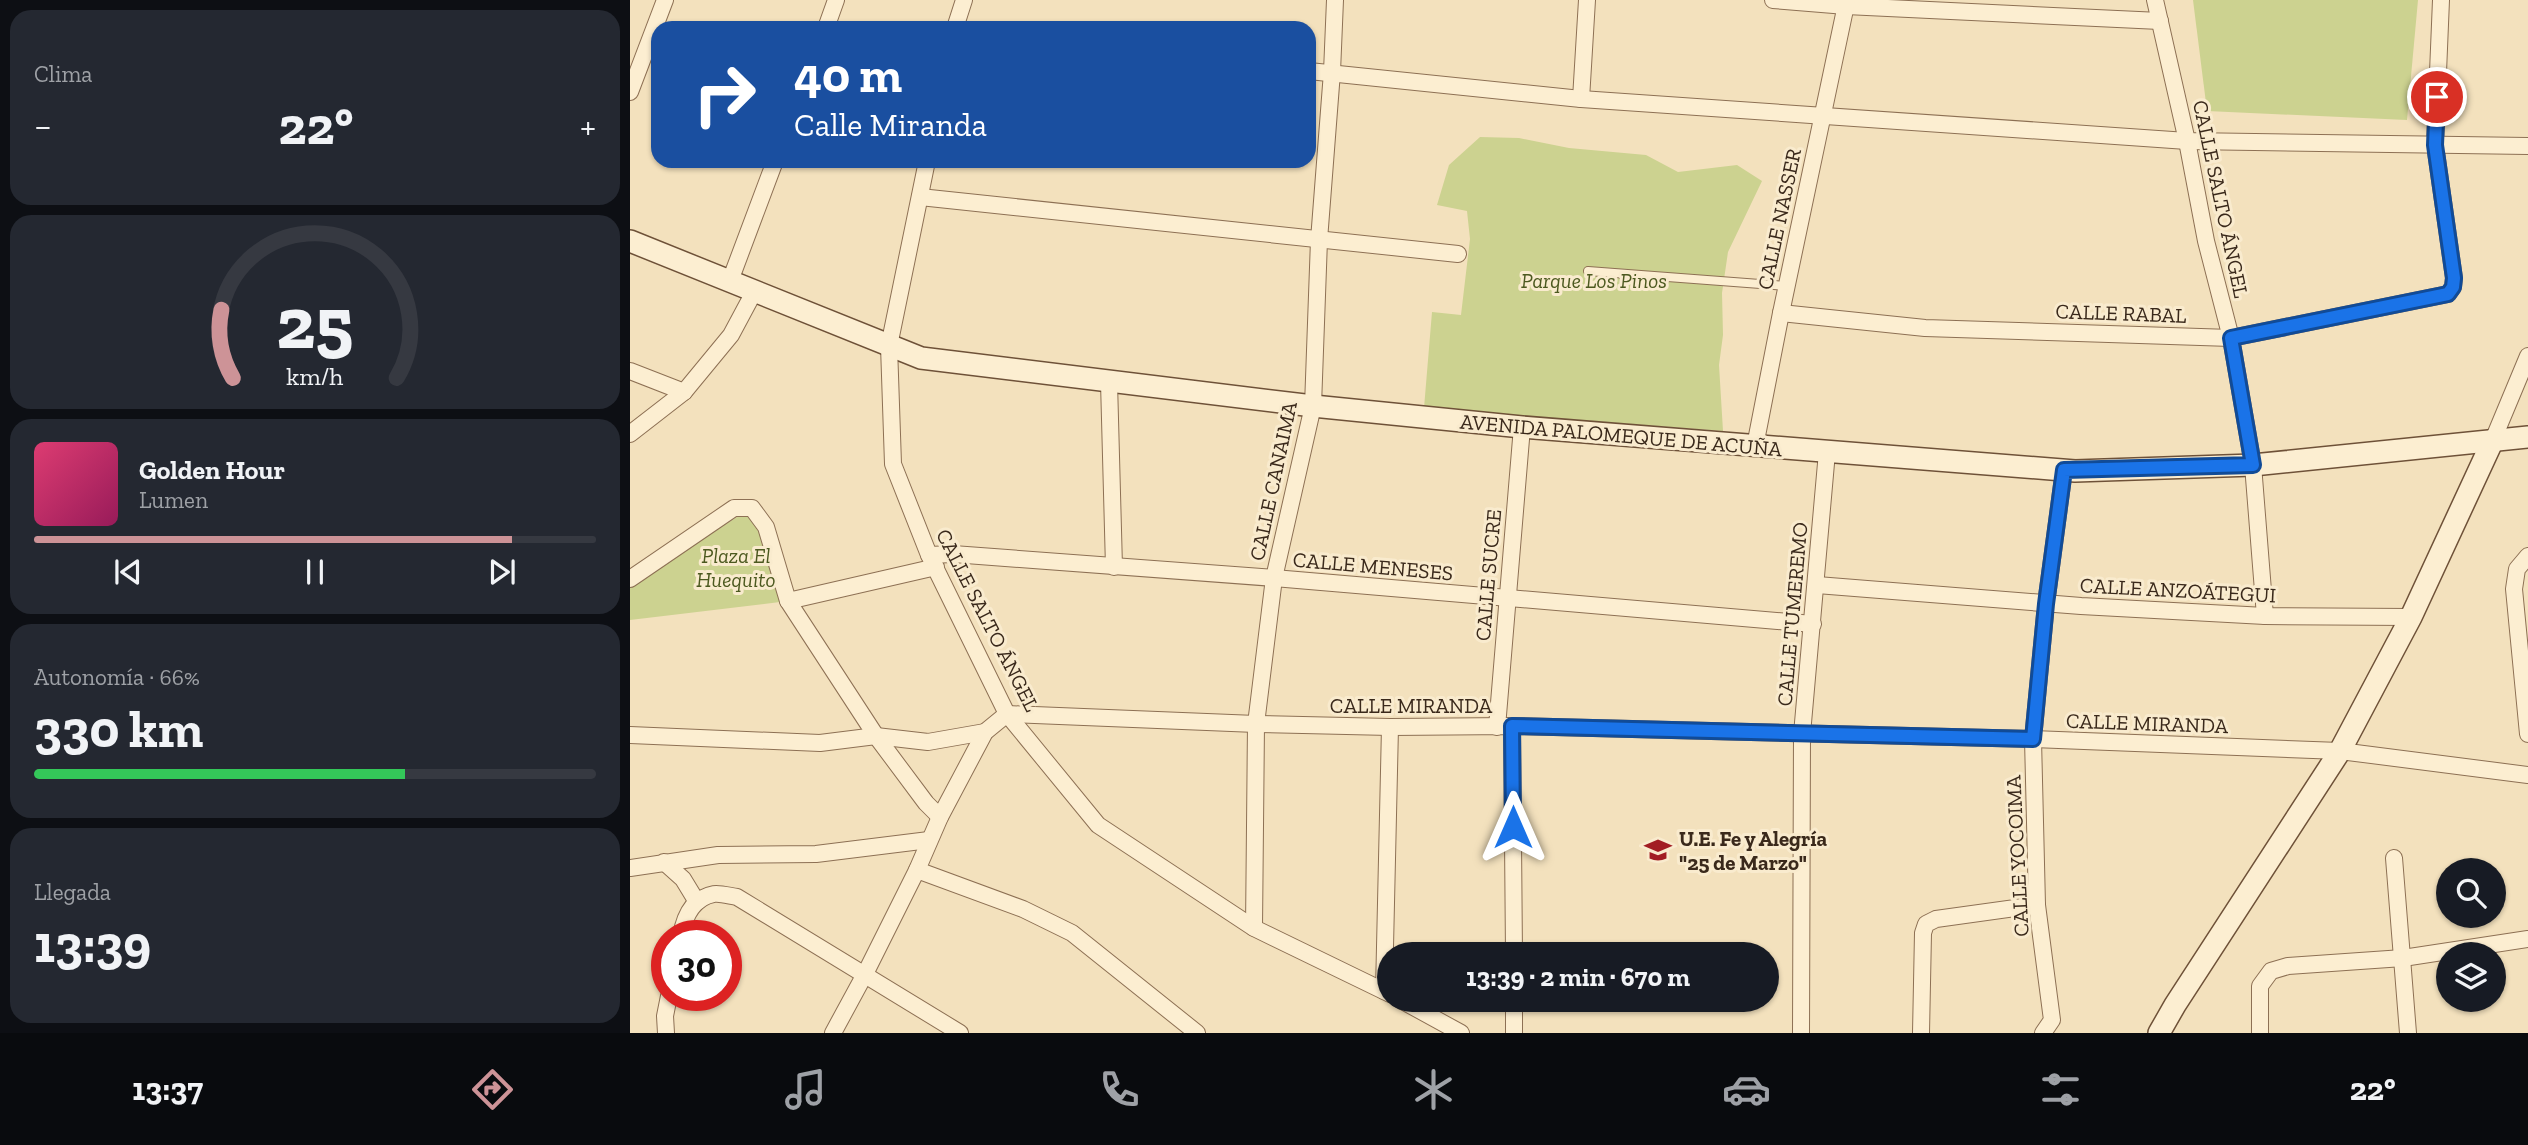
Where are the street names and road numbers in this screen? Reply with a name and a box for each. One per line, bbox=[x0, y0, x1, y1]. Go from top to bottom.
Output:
street label: CALLE SALTO ÁNGEL bbox=[2188, 98, 2254, 301]
street label: CALLE NASSER bbox=[1752, 146, 1806, 292]
street label: CALLE RABAL bbox=[2055, 298, 2187, 328]
street label: CALLE CANAIMA bbox=[1244, 399, 1302, 563]
street label: AVENIDA PALOMEQUE DE ACUÑA bbox=[1459, 408, 1783, 462]
street label: CALLE SUCRE bbox=[1470, 508, 1506, 642]
street label: CALLE TUMEREMO bbox=[1772, 521, 1812, 707]
street label: CALLE SALTO ÁNGEL bbox=[931, 525, 1045, 716]
street label: CALLE MENESES bbox=[1292, 547, 1454, 585]
street label: CALLE ANZOÁTEGUI bbox=[2079, 572, 2277, 608]
street label: CALLE MIRANDA bbox=[1330, 693, 1493, 718]
street label: CALLE MIRANDA bbox=[2065, 708, 2229, 738]
street label: CALLE YOCOIMA bbox=[2000, 774, 2034, 937]

